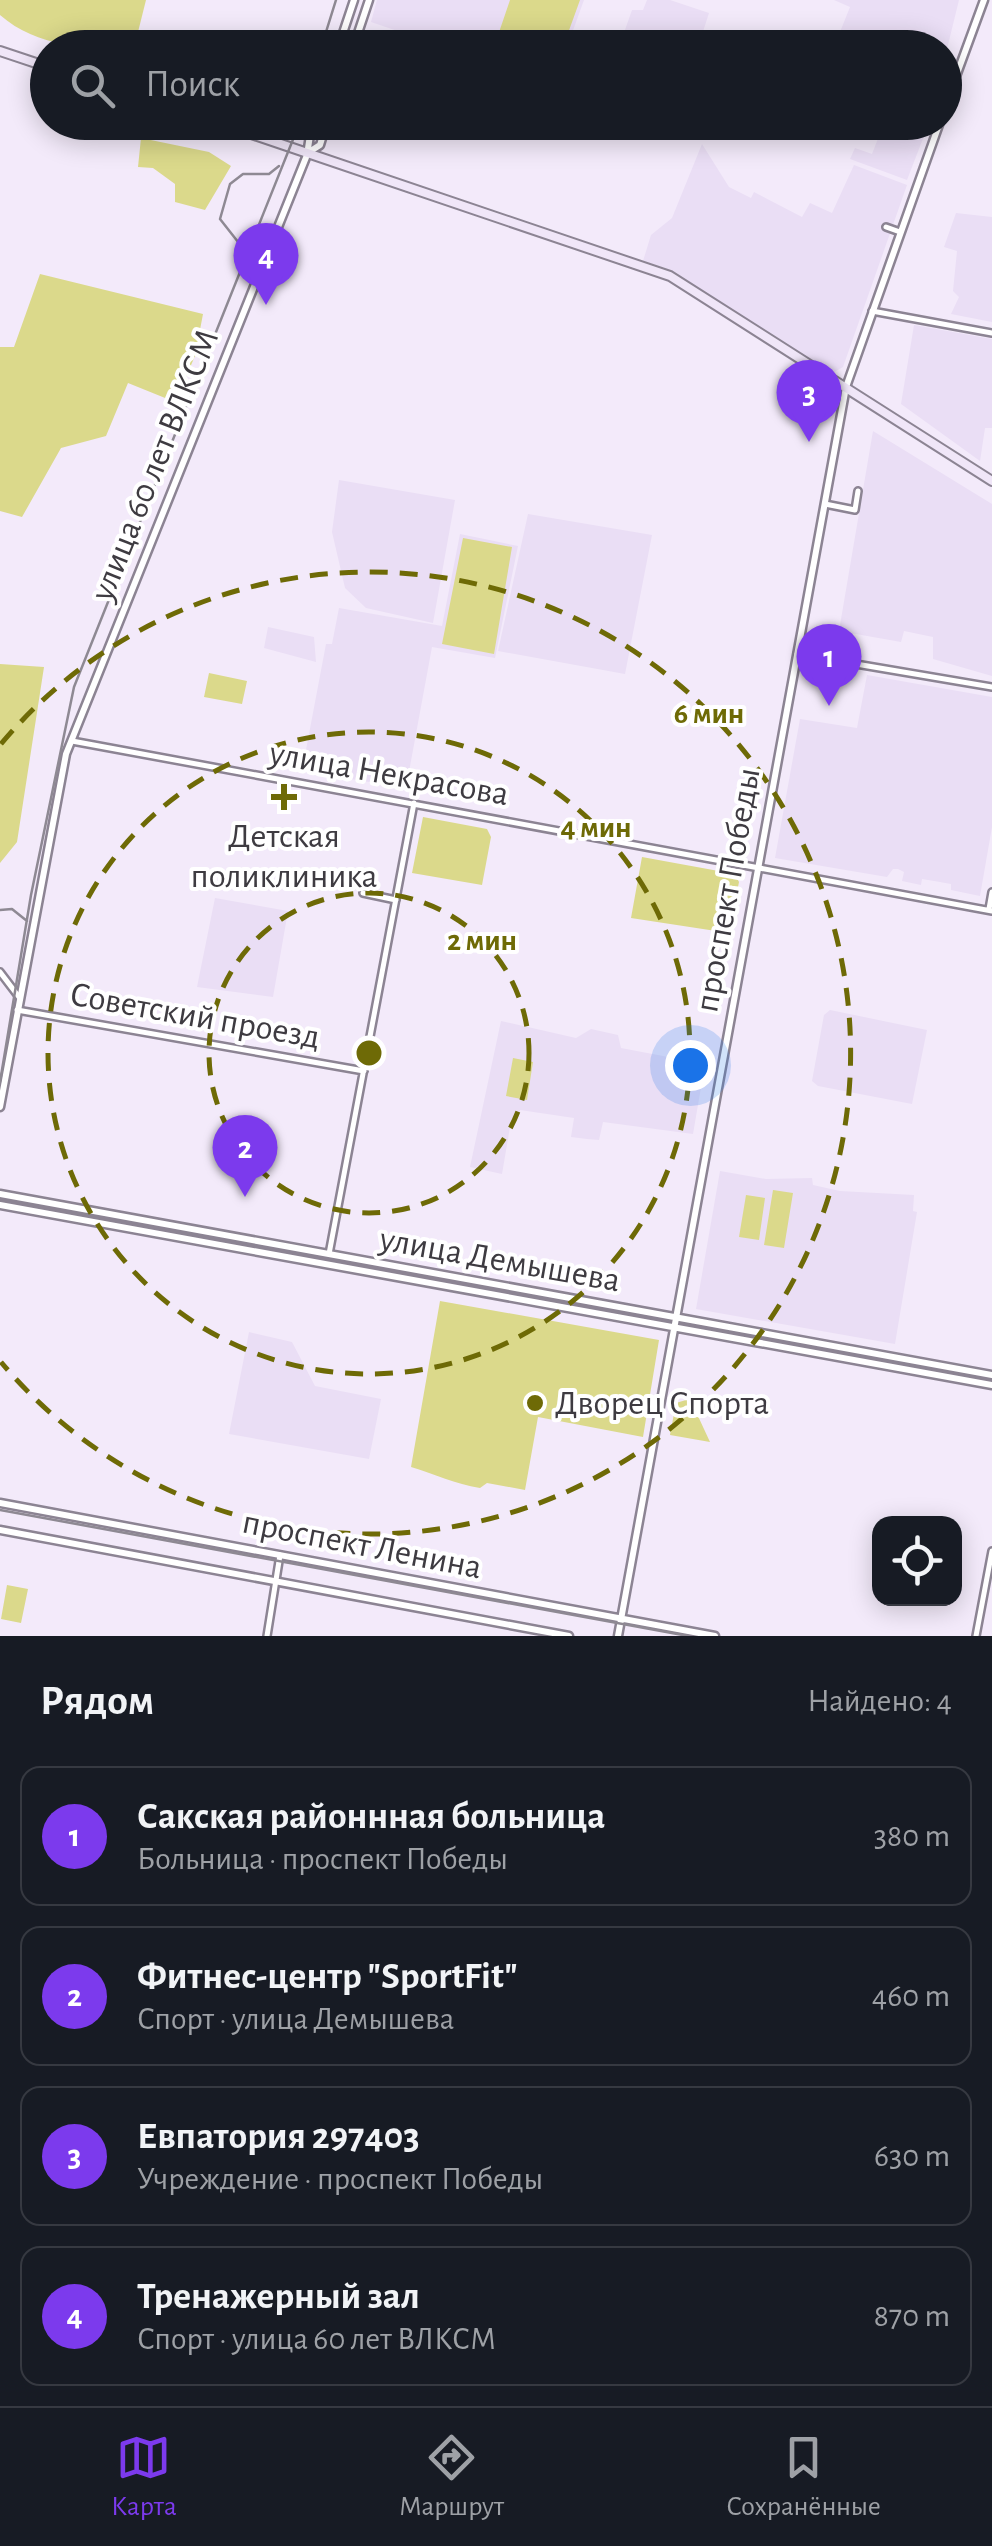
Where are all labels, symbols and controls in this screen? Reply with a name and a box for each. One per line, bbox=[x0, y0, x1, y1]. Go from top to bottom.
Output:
search box bbox=[30, 30, 962, 140]
icon: search bbox=[65, 58, 120, 113]
text: Поиск bbox=[145, 66, 240, 104]
pin: 4 bbox=[234, 222, 298, 305]
street label: улица 60 лет ВЛКСМ bbox=[84, 324, 225, 607]
pin: 3 bbox=[776, 360, 842, 442]
pin: 1 bbox=[796, 624, 862, 706]
text: 6 мин bbox=[674, 699, 744, 729]
street label: улица Некрасова bbox=[266, 736, 511, 812]
street label: проспект Победы bbox=[689, 765, 767, 1015]
marker: Детская поликлиника bbox=[271, 784, 297, 810]
text: 4 мин bbox=[560, 813, 632, 843]
place label: Детская поликлиника bbox=[190, 819, 378, 894]
text: 2 мин bbox=[447, 926, 517, 956]
street label: Советский проезд bbox=[67, 977, 323, 1055]
centre of rings bbox=[351, 1035, 387, 1071]
your location bbox=[665, 1040, 716, 1091]
pin: 2 bbox=[212, 1114, 278, 1197]
street label: улица Демышева bbox=[376, 1221, 623, 1298]
place label: Дворец Спорта bbox=[555, 1386, 769, 1421]
marker: Дворец Спорта bbox=[524, 1392, 546, 1414]
street label: проспект Ленина bbox=[239, 1505, 485, 1585]
map controls bbox=[872, 1516, 962, 1606]
button: locate bbox=[872, 1516, 962, 1606]
text: Рядом bbox=[40, 1680, 154, 1722]
text: Найдено: 4 bbox=[807, 1685, 952, 1717]
text: Сакская районнная больница bbox=[137, 1798, 605, 1836]
text: 1 bbox=[69, 1820, 80, 1852]
text: 380 m bbox=[874, 1820, 950, 1852]
text: Больница · проспект Победы bbox=[137, 1843, 508, 1875]
text: Фитнес-центр "SportFit" bbox=[137, 1958, 518, 1996]
text: 2 bbox=[67, 1980, 82, 2012]
text: 460 m bbox=[872, 1980, 950, 2012]
text: Спорт · улица Демышева bbox=[137, 2003, 454, 2035]
text: Евпатория 297403 bbox=[137, 2118, 420, 2156]
text: 3 bbox=[68, 2140, 81, 2172]
text: 630 m bbox=[874, 2140, 950, 2172]
text: Учреждение · проспект Победы bbox=[137, 2163, 543, 2195]
text: Тренажерный зал bbox=[137, 2278, 420, 2316]
text: 4 bbox=[66, 2300, 83, 2332]
text: 870 m bbox=[874, 2300, 950, 2332]
text: Спорт · улица 60 лет ВЛКСМ bbox=[137, 2323, 496, 2355]
tab: Карта bbox=[111, 2430, 177, 2524]
tab: Маршрут bbox=[399, 2430, 504, 2524]
tab: Сохранённые bbox=[726, 2430, 881, 2524]

